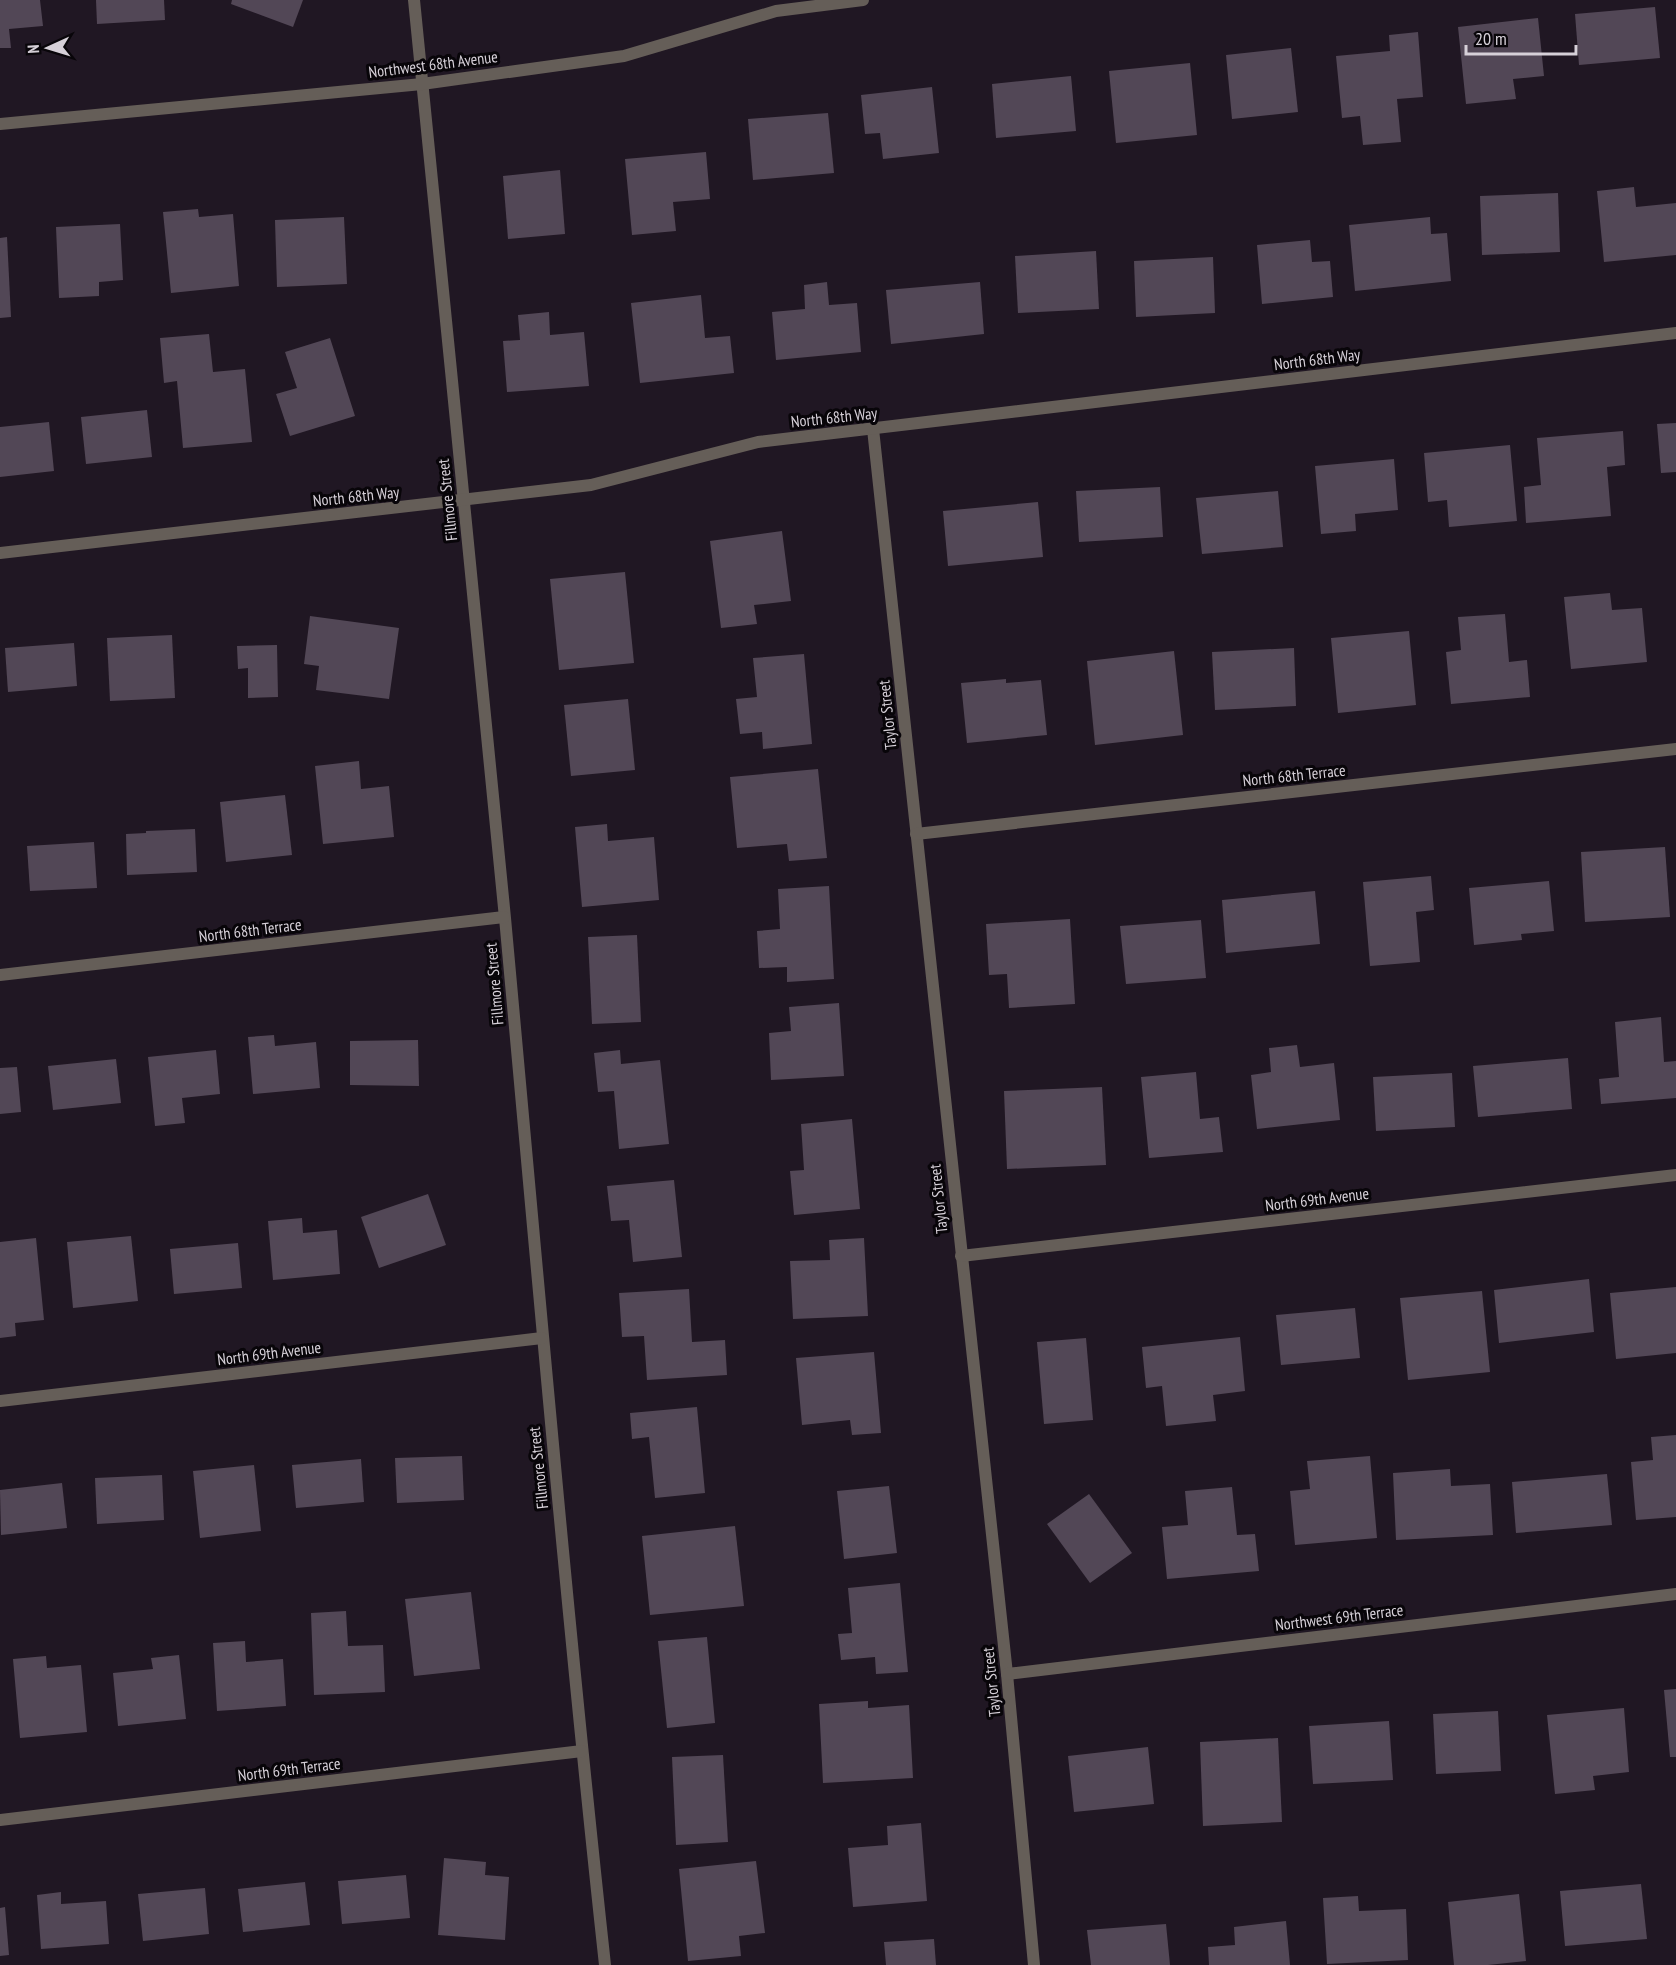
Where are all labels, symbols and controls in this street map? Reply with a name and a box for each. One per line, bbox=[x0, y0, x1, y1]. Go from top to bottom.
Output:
north arrow bbox=[18, 18, 78, 78]
scale bar bbox=[1466, 18, 1576, 56]
text: 20 m bbox=[1475, 27, 1507, 50]
text: N bbox=[23, 44, 43, 54]
street label: Northwest 68th Avenue bbox=[367, 46, 499, 82]
street label: North 68th Way bbox=[1273, 344, 1361, 374]
street label: North 68th Way bbox=[790, 403, 878, 431]
street label: Fillmore Street bbox=[433, 457, 461, 542]
street label: North 68th Way bbox=[312, 482, 400, 510]
street label: Taylor Street bbox=[873, 679, 901, 751]
street label: North 68th Terrace bbox=[1242, 760, 1346, 790]
street label: North 68th Terrace bbox=[198, 914, 302, 946]
street label: Fillmore Street bbox=[480, 942, 508, 1026]
street label: Taylor Street bbox=[924, 1163, 952, 1235]
street label: North 69th Avenue bbox=[1264, 1183, 1370, 1215]
street label: North 69th Avenue bbox=[216, 1337, 322, 1369]
street label: Fillmore Street bbox=[524, 1425, 552, 1510]
street label: Northwest 69th Terrace bbox=[1274, 1599, 1404, 1635]
street label: Taylor Street bbox=[977, 1646, 1005, 1718]
street label: North 69th Terrace bbox=[237, 1753, 341, 1785]

